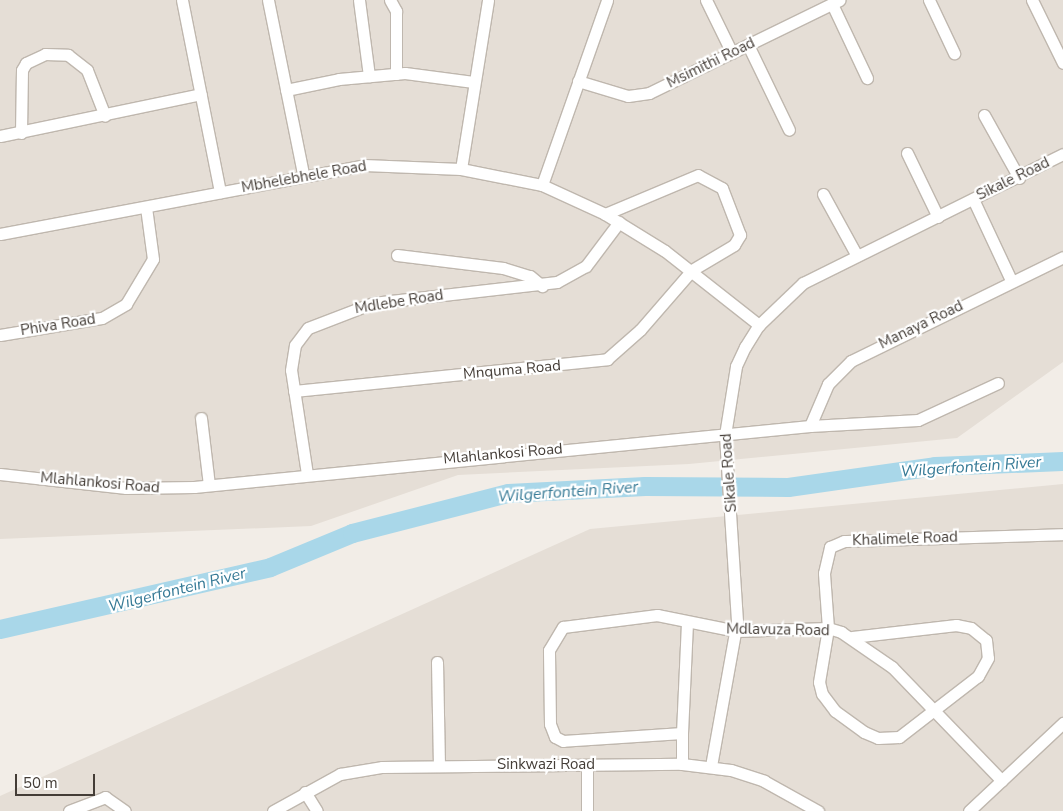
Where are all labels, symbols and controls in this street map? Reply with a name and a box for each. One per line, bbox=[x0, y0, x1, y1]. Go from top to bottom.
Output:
street label: Msimithi Road bbox=[664, 34, 758, 92]
street label: Sikale Road bbox=[973, 154, 1053, 204]
street label: Mbhelebhele Road bbox=[240, 157, 368, 197]
street label: Mdlebe Road bbox=[353, 286, 445, 318]
street label: Manaya Road bbox=[876, 297, 966, 353]
street label: Phiva Road bbox=[19, 310, 97, 340]
street label: Mnquma Road bbox=[462, 357, 562, 383]
street label: Sikale Road bbox=[717, 433, 741, 513]
street label: Mlahlankosi Road bbox=[443, 440, 563, 468]
water label: Wilgerfontein River bbox=[900, 453, 1042, 481]
street label: Mlahlankosi Road bbox=[40, 469, 160, 497]
water label: Wilgerfontein River bbox=[497, 478, 639, 506]
street label: Khalimele Road bbox=[852, 528, 958, 550]
water label: Wilgerfontein River bbox=[106, 564, 248, 616]
street label: Mdlavuza Road bbox=[726, 620, 830, 640]
street label: Sinkwazi Road bbox=[497, 756, 595, 774]
scale bar bbox=[18, 764, 98, 796]
text: 50 m bbox=[23, 773, 58, 793]

